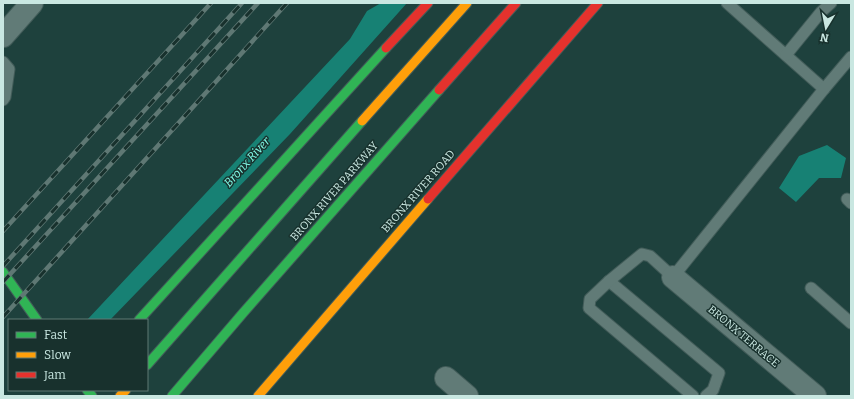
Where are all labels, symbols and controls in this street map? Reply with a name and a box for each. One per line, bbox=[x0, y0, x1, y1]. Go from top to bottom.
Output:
north arrow bbox=[806, 8, 846, 48]
text: N bbox=[819, 30, 830, 44]
water label: Bronx River bbox=[221, 133, 274, 190]
street label: BRONX RIVER PARKWAY bbox=[288, 138, 382, 244]
street label: BRONX RIVER ROAD bbox=[379, 147, 458, 235]
street label: BRONX TERRACE bbox=[705, 303, 782, 370]
legend bbox=[8, 319, 148, 391]
text: Fast bbox=[44, 328, 68, 342]
text: Slow bbox=[44, 348, 71, 362]
text: Jam bbox=[43, 368, 66, 382]

